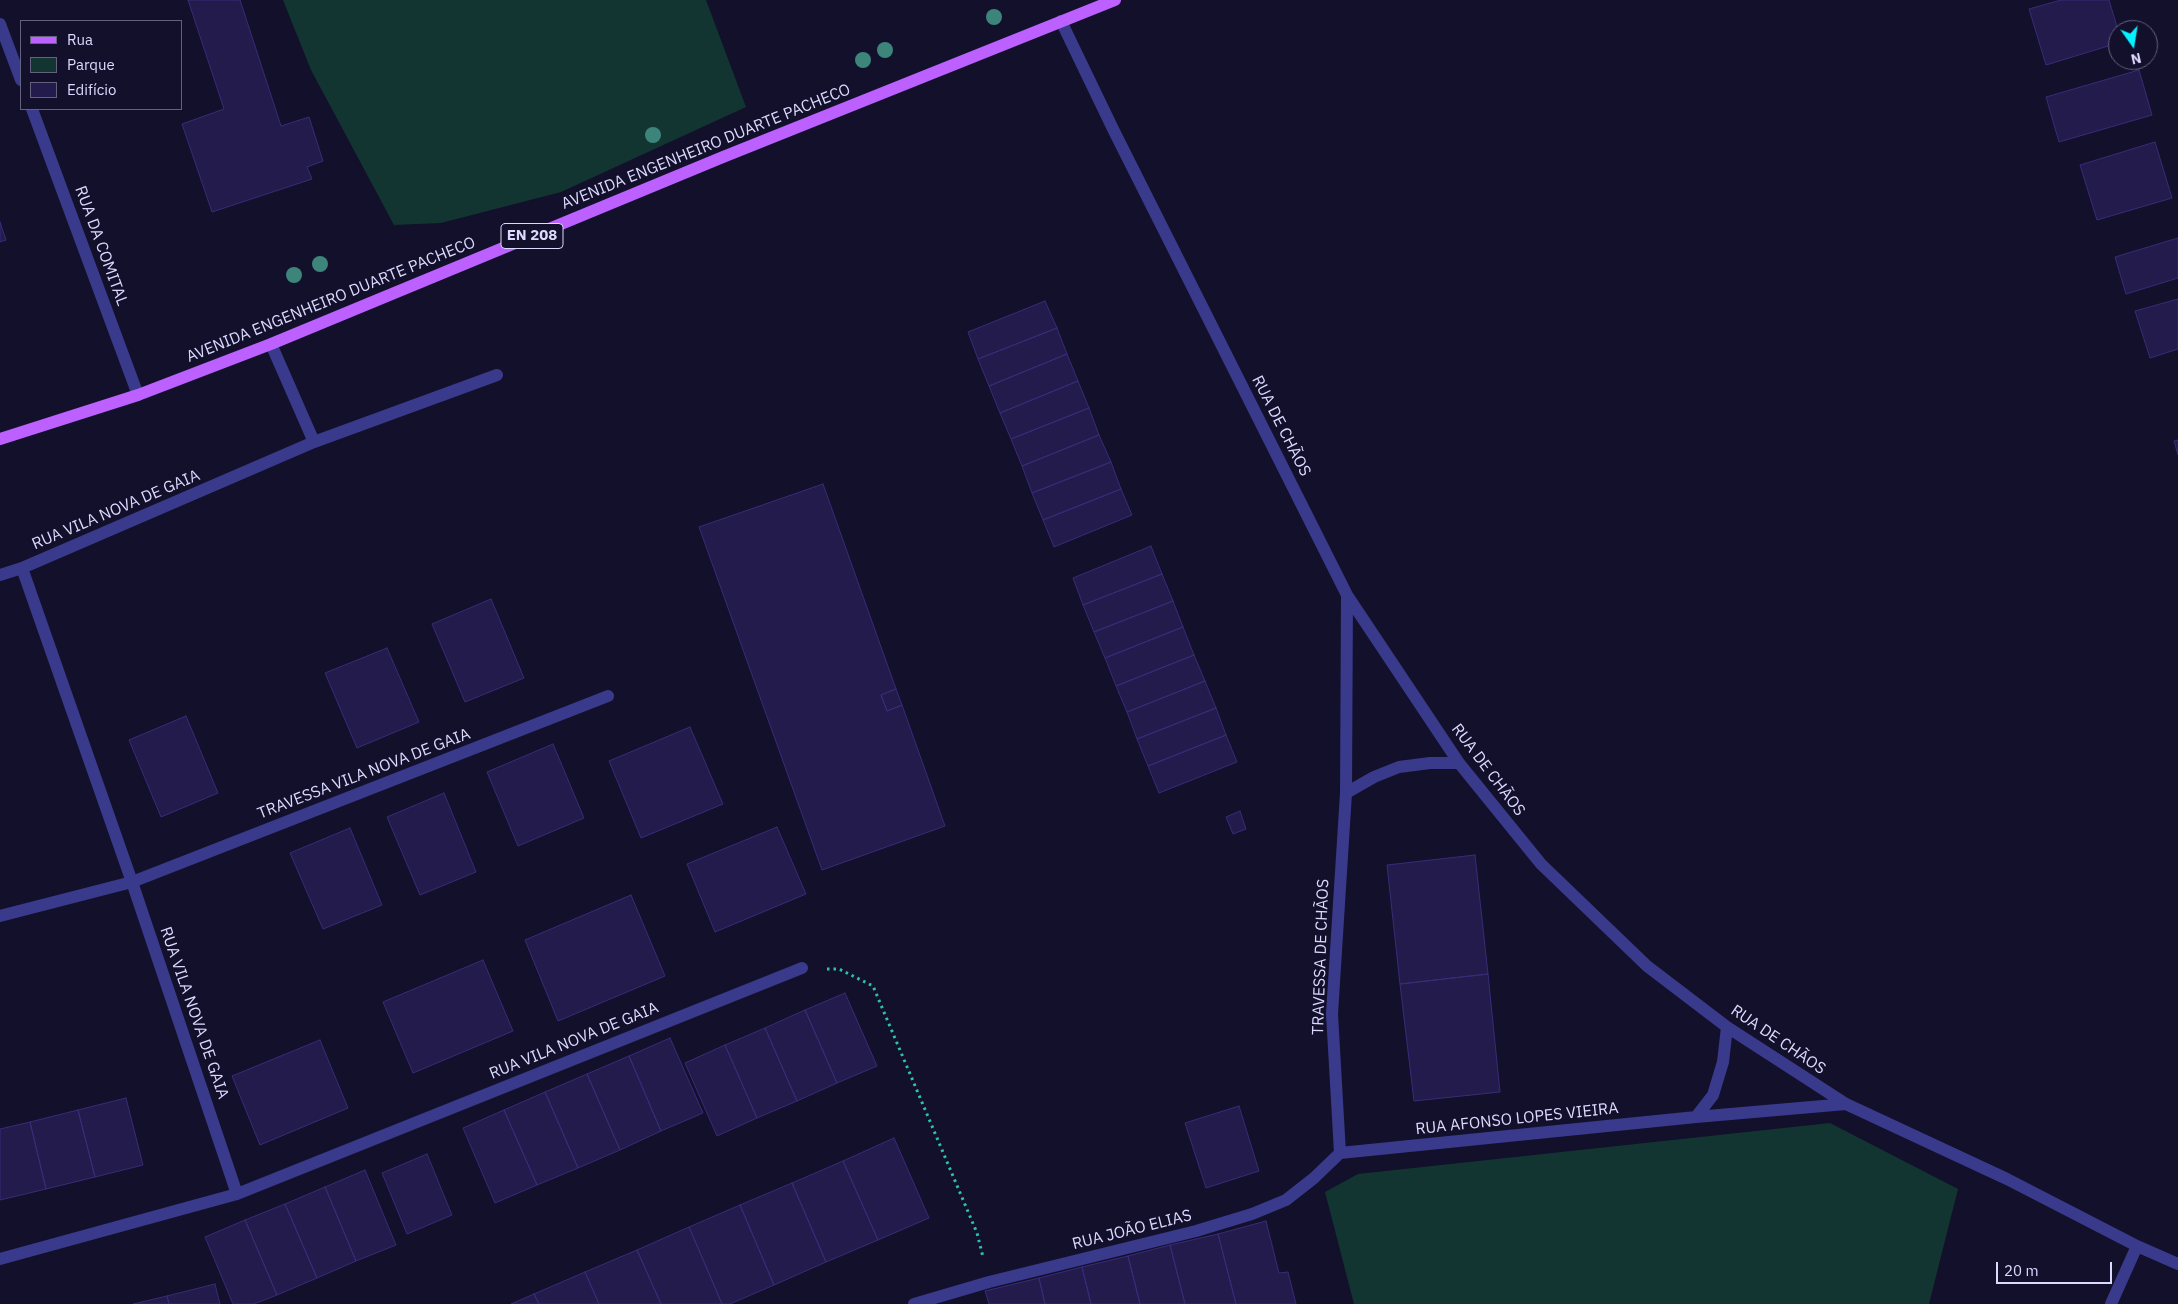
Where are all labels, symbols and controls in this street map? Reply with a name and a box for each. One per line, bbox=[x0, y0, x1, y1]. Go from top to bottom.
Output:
legend bbox=[20, 20, 182, 110]
north arrow bbox=[2108, 20, 2158, 70]
text: Rua bbox=[67, 30, 93, 49]
text: N bbox=[2129, 49, 2143, 69]
text: Parque bbox=[67, 55, 115, 74]
text: Edifício bbox=[67, 80, 116, 99]
street label: AVENIDA ENGENHEIRO DUARTE PACHECO bbox=[559, 80, 853, 214]
street label: RUA DA COMITAL bbox=[70, 184, 132, 308]
road number: EN 208 bbox=[501, 224, 563, 248]
street label: AVENIDA ENGENHEIRO DUARTE PACHECO bbox=[184, 233, 478, 367]
street label: RUA DE CHÃOS bbox=[1247, 372, 1315, 480]
street label: RUA VILA NOVA DE GAIA bbox=[29, 466, 203, 554]
street label: RUA DE CHÃOS bbox=[1447, 720, 1529, 820]
street label: TRAVESSA VILA NOVA DE GAIA bbox=[255, 724, 473, 824]
street label: TRAVESSA DE CHÃOS bbox=[1309, 879, 1333, 1035]
street label: RUA VILA NOVA DE GAIA bbox=[156, 924, 232, 1102]
street label: RUA VILA NOVA DE GAIA bbox=[487, 998, 661, 1084]
street label: RUA DE CHÃOS bbox=[1727, 1001, 1829, 1079]
street label: RUA AFONSO LOPES VIEIRA bbox=[1415, 1099, 1619, 1139]
street label: RUA JOÃO ELIAS bbox=[1070, 1206, 1194, 1254]
scale bar bbox=[1998, 1252, 2114, 1284]
text: 20 m bbox=[2004, 1261, 2039, 1280]

